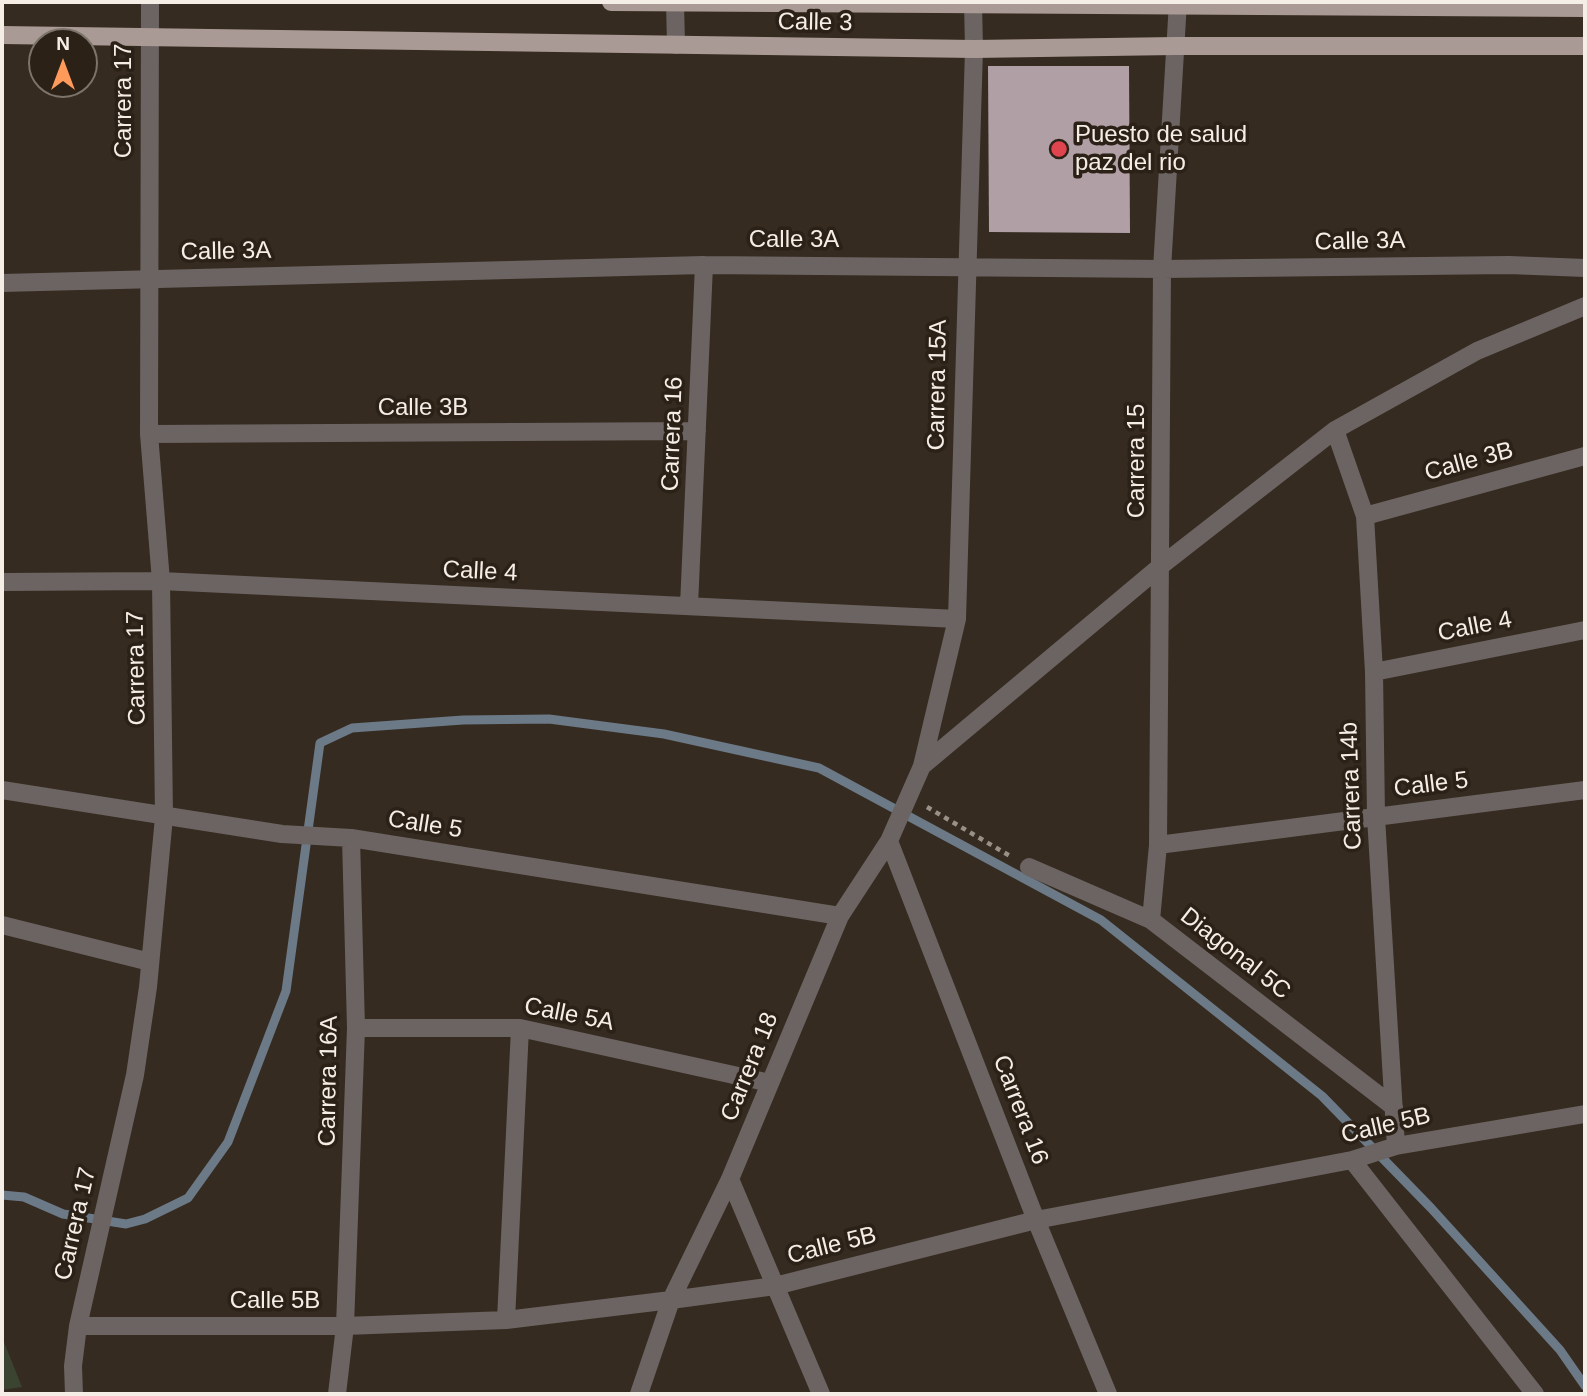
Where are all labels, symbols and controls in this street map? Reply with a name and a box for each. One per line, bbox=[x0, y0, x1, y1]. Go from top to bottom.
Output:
street label: Calle 3 bbox=[777, 8, 853, 38]
north arrow bbox=[28, 28, 98, 98]
text: N bbox=[56, 33, 70, 54]
street label: Carrera 17 bbox=[110, 44, 138, 158]
place label: Puesto de salud paz del rio bbox=[1075, 121, 1247, 177]
marker: Puesto de salud paz del rio bbox=[1049, 139, 1069, 159]
street label: Calle 3A bbox=[749, 226, 839, 254]
street label: Calle 3A bbox=[1314, 227, 1406, 257]
street label: Calle 3A bbox=[180, 237, 272, 267]
street label: Carrera 15A bbox=[922, 319, 954, 451]
street label: Carrera 16 bbox=[657, 376, 689, 492]
street label: Calle 3B bbox=[378, 394, 468, 422]
street label: Carrera 15 bbox=[1123, 404, 1151, 518]
street label: Calle 3B bbox=[1421, 436, 1517, 488]
street label: Calle 4 bbox=[442, 556, 518, 588]
street label: Calle 4 bbox=[1436, 606, 1514, 648]
street label: Carrera 17 bbox=[122, 610, 152, 726]
street label: Carrera 14b bbox=[1335, 722, 1369, 850]
street label: Calle 5 bbox=[1392, 766, 1470, 804]
street label: Calle 5 bbox=[386, 805, 464, 845]
street label: Diagonal 5C bbox=[1174, 902, 1296, 1006]
street label: Calle 5A bbox=[522, 992, 616, 1038]
street label: Carrera 18 bbox=[715, 1008, 785, 1126]
street label: Carrera 16A bbox=[313, 1015, 345, 1147]
street label: Carrera 16 bbox=[986, 1051, 1054, 1169]
street label: Calle 5B bbox=[1339, 1102, 1433, 1150]
street label: Carrera 17 bbox=[49, 1165, 103, 1283]
street label: Calle 5B bbox=[785, 1221, 879, 1271]
street label: Calle 5B bbox=[230, 1287, 320, 1315]

